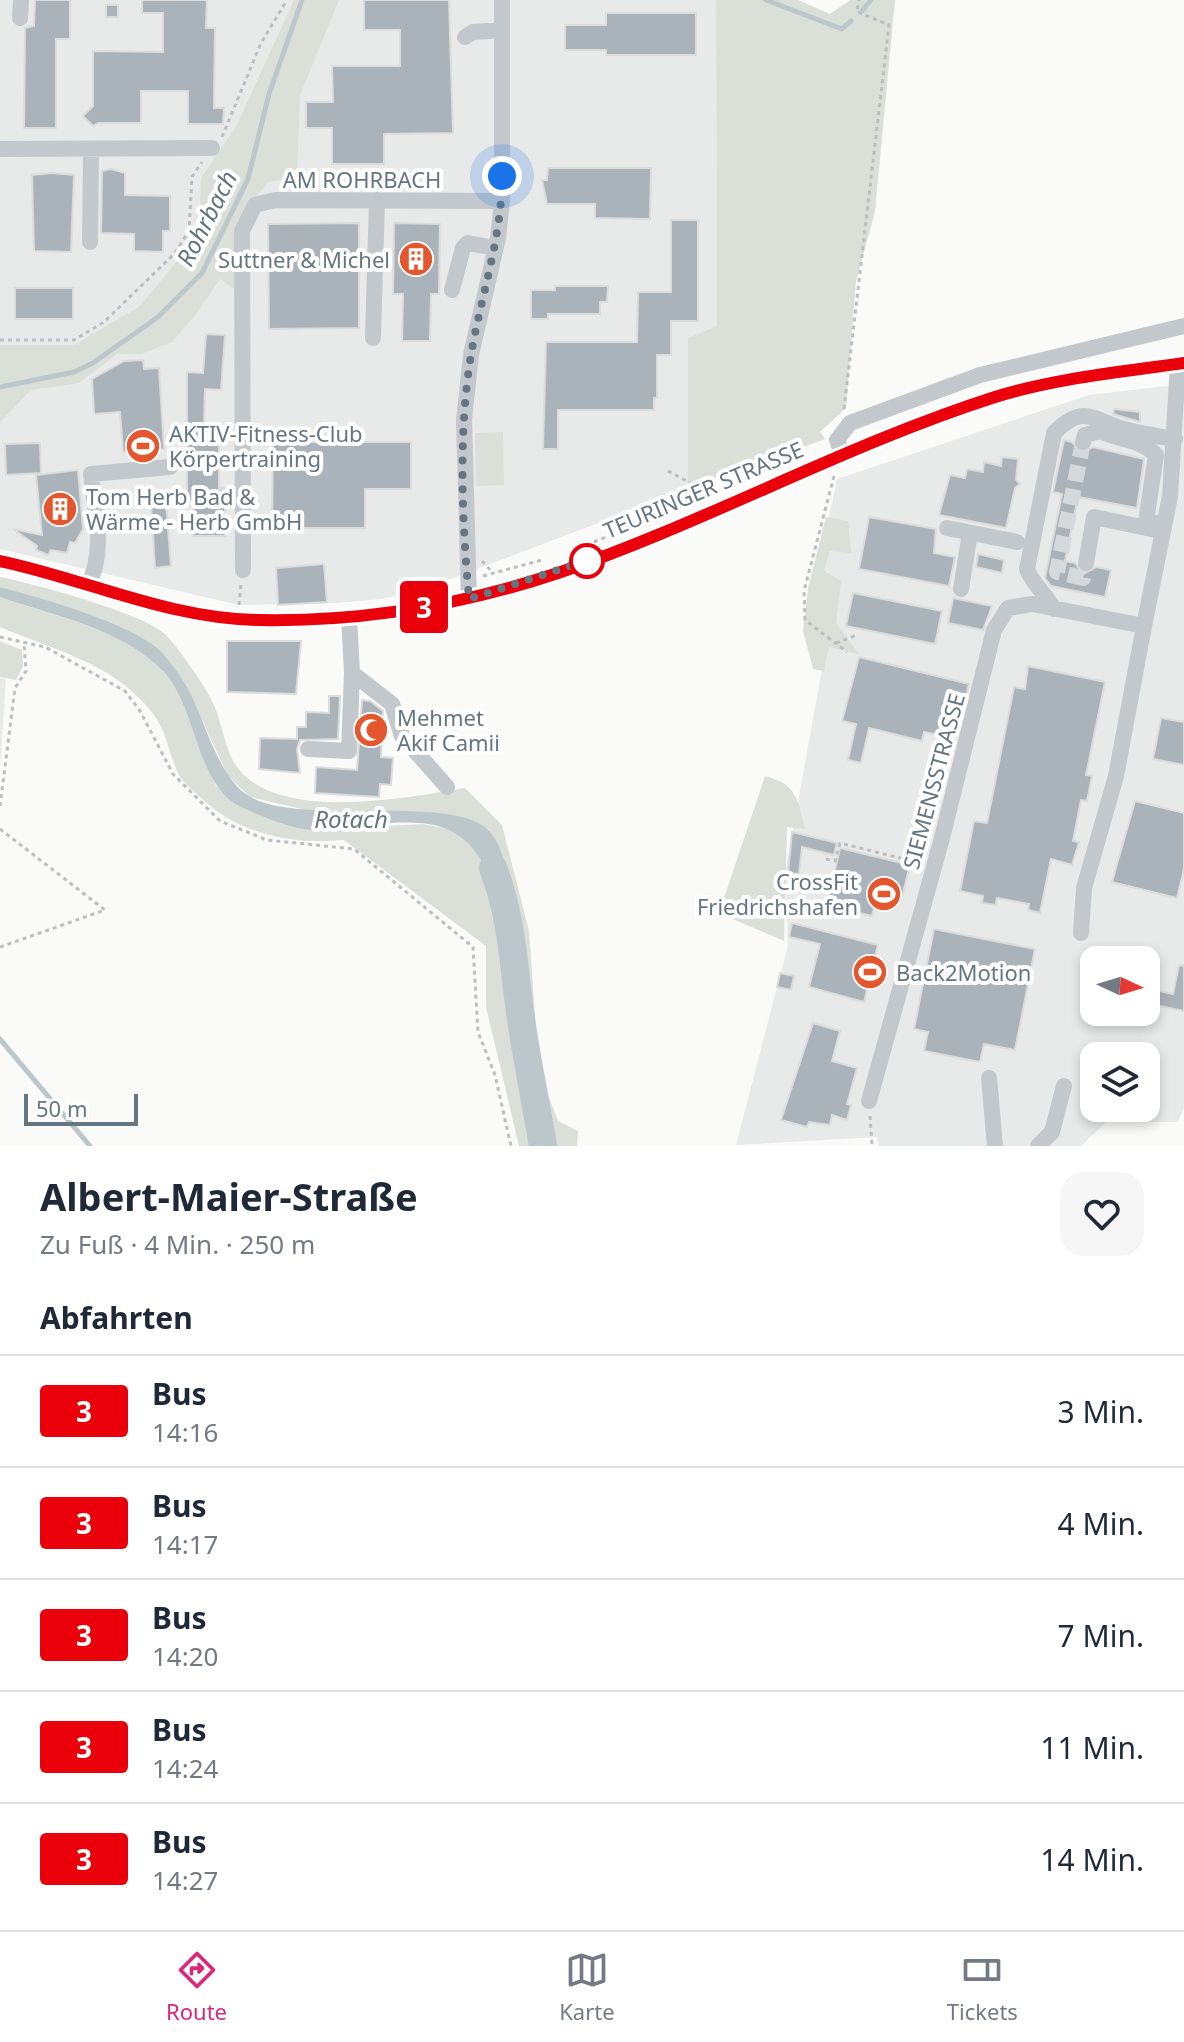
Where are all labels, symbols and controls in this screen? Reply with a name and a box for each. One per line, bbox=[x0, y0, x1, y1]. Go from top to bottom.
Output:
your location bbox=[482, 156, 522, 196]
street label: AM ROHRBACH bbox=[283, 164, 441, 194]
water label: Rohrbach bbox=[168, 165, 244, 271]
building icon: Suttner & Michel bbox=[397, 240, 435, 278]
place label: Suttner & Michel bbox=[218, 244, 390, 274]
place label: AKTIV-Fitness-Club Körpertraining bbox=[169, 418, 363, 473]
sports icon: AKTIV-Fitness-Club Körpertraining bbox=[124, 427, 162, 465]
street label: TEURINGER STRASSE bbox=[598, 433, 808, 545]
place label: Tom Herb Bad & Wärme - Herb GmbH bbox=[86, 481, 302, 536]
building icon: Tom Herb Bad & Wärme - Herb GmbH bbox=[41, 490, 79, 528]
unlabelled marker bbox=[570, 544, 604, 578]
line badge: 3 bbox=[398, 581, 450, 633]
text: 3 bbox=[416, 588, 432, 626]
street label: SIEMENSSTRASSE bbox=[895, 690, 971, 872]
place label: Mehmet Akif Camii bbox=[397, 702, 500, 757]
mosque icon: Mehmet Akif Camii bbox=[352, 711, 390, 749]
water label: Rotach bbox=[314, 802, 388, 835]
place label: CrossFit Friedrichshafen bbox=[697, 866, 858, 921]
sports icon: CrossFit Friedrichshafen bbox=[865, 875, 903, 913]
north arrow bbox=[1080, 946, 1160, 1026]
map controls bbox=[1080, 946, 1160, 1122]
sports icon: Back2Motion bbox=[851, 953, 889, 991]
place label: Back2Motion bbox=[896, 957, 1031, 987]
button: layers bbox=[1080, 1042, 1160, 1122]
scale bar bbox=[24, 1090, 138, 1126]
text: 50 m bbox=[36, 1093, 87, 1123]
text: Albert-Maier-Straße bbox=[40, 1170, 418, 1222]
button: heart bbox=[1060, 1172, 1144, 1256]
text: Zu Fuß · 4 Min. · 250 m bbox=[40, 1226, 315, 1262]
text: Abfahrten bbox=[40, 1297, 193, 1338]
text: Bus bbox=[152, 1373, 207, 1414]
text: 3 Min. bbox=[1058, 1391, 1144, 1432]
text: 3 bbox=[76, 1392, 92, 1430]
text: 14:16 bbox=[152, 1414, 218, 1450]
text: Bus bbox=[152, 1485, 207, 1526]
text: 4 Min. bbox=[1058, 1503, 1144, 1544]
text: 3 bbox=[76, 1504, 92, 1542]
text: 14:17 bbox=[152, 1526, 218, 1562]
text: Bus bbox=[152, 1597, 207, 1638]
text: 7 Min. bbox=[1058, 1615, 1144, 1656]
text: 3 bbox=[76, 1616, 92, 1654]
text: 14:20 bbox=[152, 1638, 218, 1674]
text: Bus bbox=[152, 1709, 207, 1750]
text: 11 Min. bbox=[1040, 1727, 1144, 1768]
text: 3 bbox=[76, 1728, 92, 1766]
text: 14:24 bbox=[152, 1750, 218, 1786]
text: Bus bbox=[152, 1821, 207, 1862]
text: 14 Min. bbox=[1040, 1839, 1144, 1880]
text: 3 bbox=[76, 1840, 92, 1878]
text: 14:27 bbox=[152, 1862, 218, 1898]
tab: Route bbox=[166, 1948, 227, 2026]
tab: Karte bbox=[559, 1948, 615, 2026]
tab: Tickets bbox=[947, 1948, 1018, 2026]

